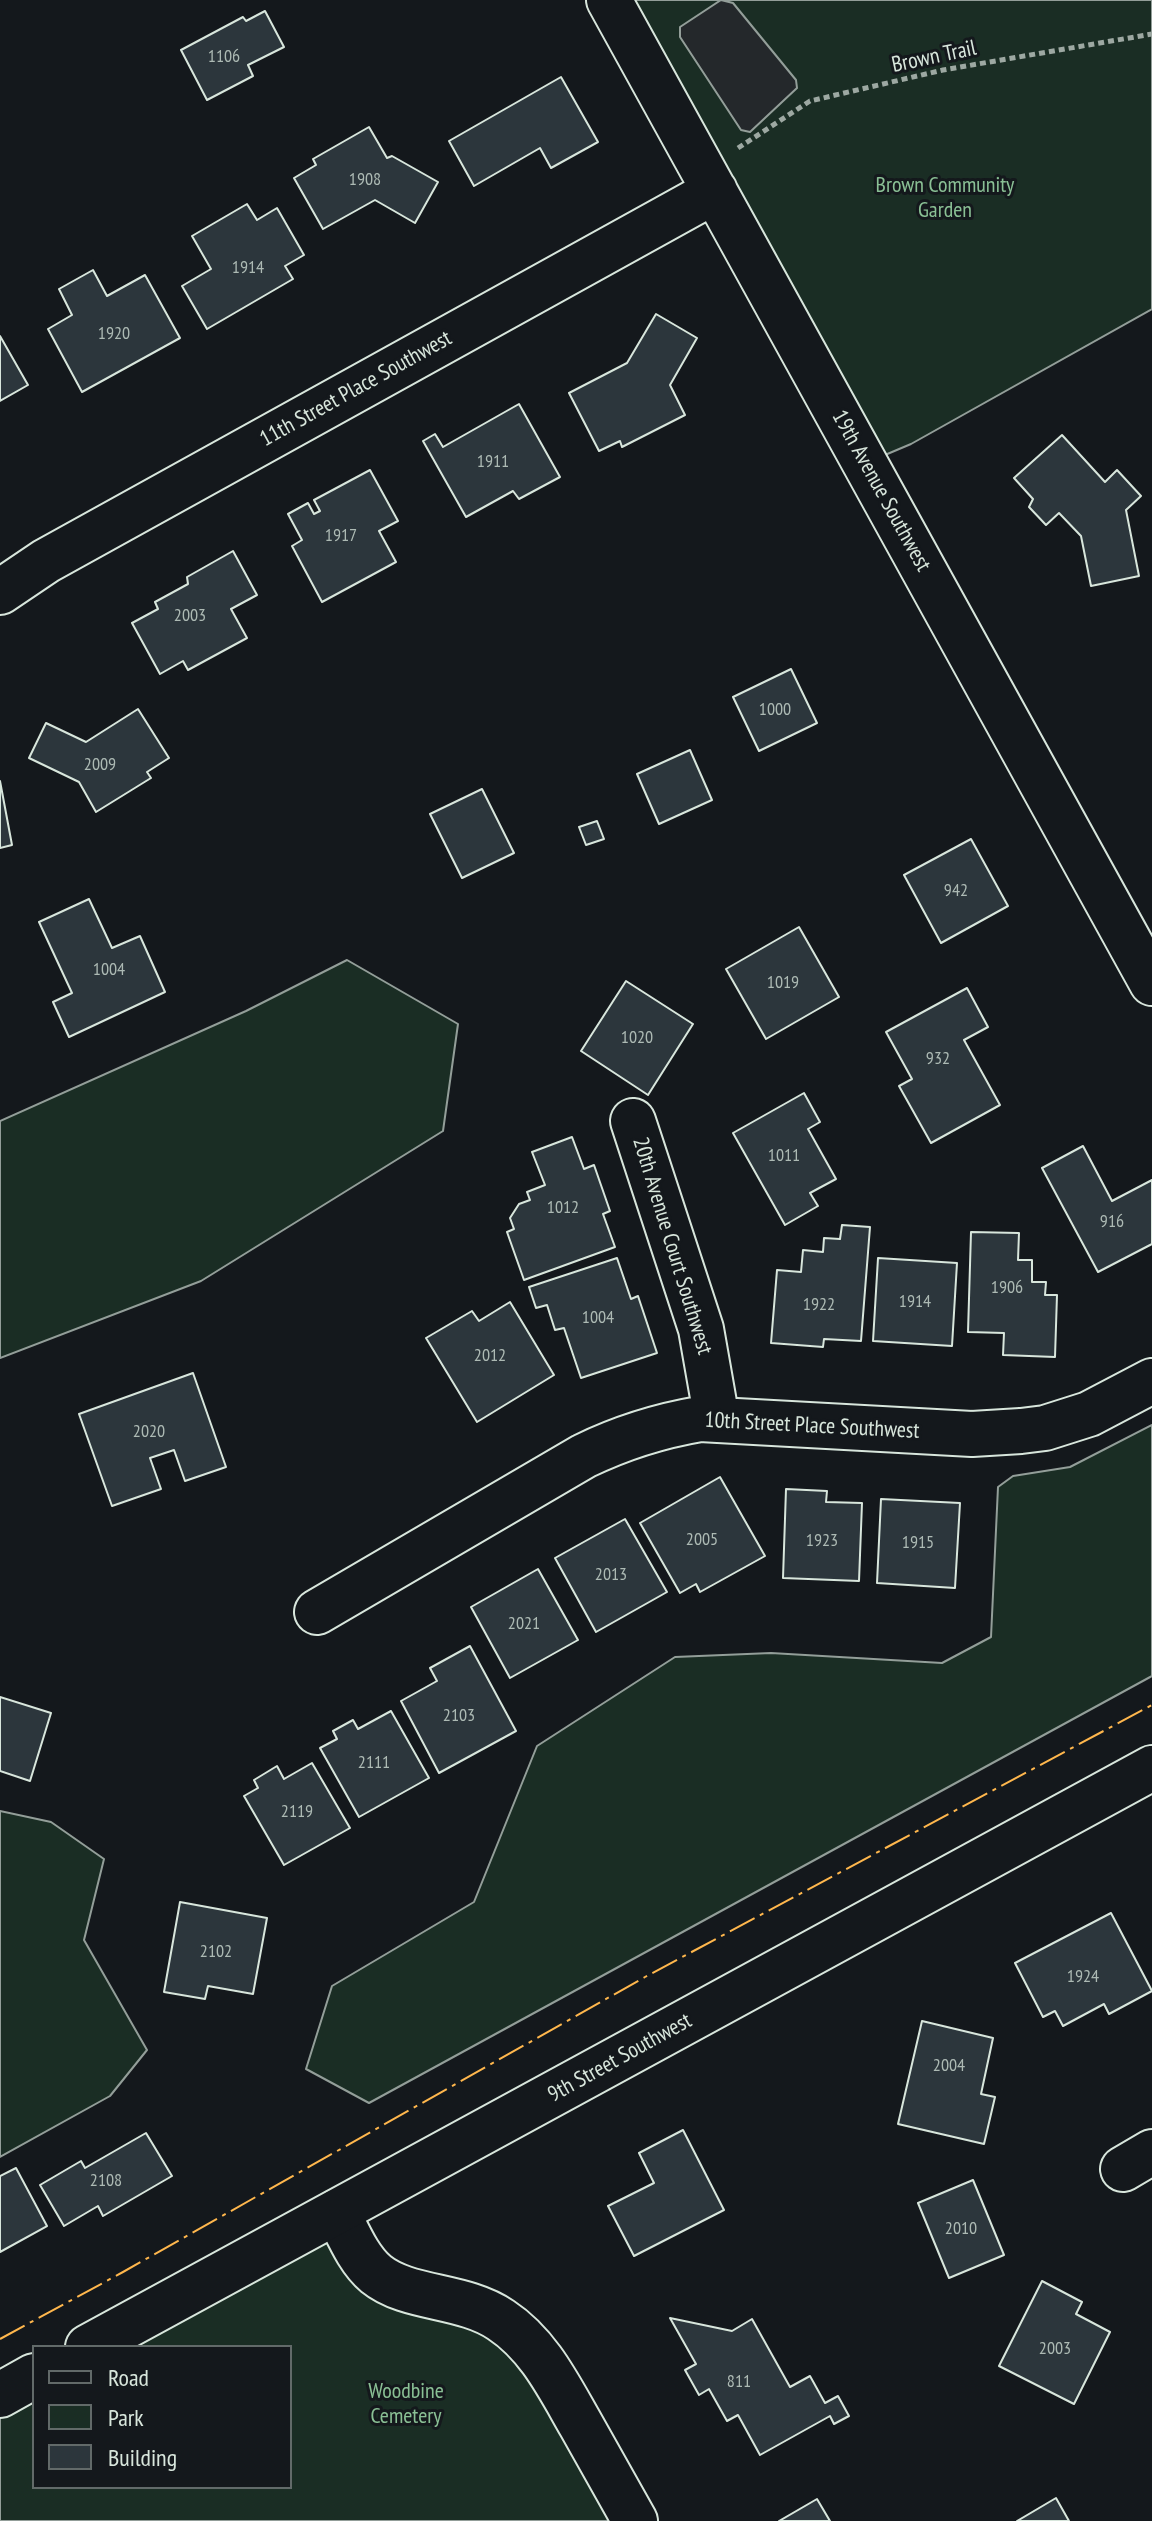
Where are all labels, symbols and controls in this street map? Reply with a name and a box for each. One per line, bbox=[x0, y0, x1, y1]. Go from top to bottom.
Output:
street label: Brown Trail bbox=[889, 35, 979, 79]
house number: 1106 bbox=[208, 46, 240, 68]
house number: 1908 bbox=[349, 169, 381, 191]
park label: Brown Community Garden bbox=[876, 173, 1014, 224]
house number: 1914 bbox=[232, 257, 264, 279]
house number: 1920 bbox=[98, 323, 130, 345]
street label: 11th Street Place Southwest bbox=[256, 325, 456, 453]
street label: 19th Avenue Southwest bbox=[826, 406, 936, 576]
house number: 1911 bbox=[477, 451, 509, 473]
house number: 1917 bbox=[325, 525, 357, 547]
house number: 2003 bbox=[174, 605, 206, 627]
house number: 1000 bbox=[759, 699, 791, 721]
house number: 2009 bbox=[84, 754, 116, 776]
house number: 942 bbox=[944, 880, 968, 902]
house number: 1004 bbox=[93, 959, 125, 981]
house number: 1019 bbox=[767, 972, 799, 994]
house number: 1020 bbox=[621, 1027, 653, 1049]
house number: 932 bbox=[926, 1048, 950, 1070]
street label: 20th Avenue Court Southwest bbox=[626, 1134, 718, 1358]
house number: 1011 bbox=[768, 1145, 800, 1167]
house number: 1012 bbox=[547, 1197, 579, 1219]
house number: 916 bbox=[1100, 1211, 1124, 1233]
house number: 1906 bbox=[991, 1277, 1023, 1299]
house number: 1914 bbox=[899, 1291, 931, 1313]
house number: 1922 bbox=[803, 1294, 835, 1316]
house number: 1004 bbox=[582, 1307, 614, 1329]
house number: 2012 bbox=[474, 1345, 506, 1367]
street label: 10th Street Place Southwest bbox=[704, 1407, 920, 1445]
house number: 2020 bbox=[133, 1421, 165, 1443]
house number: 2005 bbox=[686, 1529, 718, 1551]
house number: 1923 bbox=[806, 1530, 838, 1552]
house number: 1915 bbox=[902, 1532, 934, 1554]
house number: 2013 bbox=[595, 1564, 627, 1586]
house number: 2021 bbox=[508, 1613, 540, 1635]
house number: 2103 bbox=[443, 1705, 475, 1727]
house number: 2111 bbox=[358, 1752, 390, 1774]
house number: 2119 bbox=[281, 1801, 313, 1823]
house number: 2102 bbox=[200, 1941, 232, 1963]
house number: 1924 bbox=[1067, 1966, 1099, 1988]
street label: 9th Street Southwest bbox=[544, 2008, 696, 2108]
house number: 2004 bbox=[933, 2055, 965, 2077]
house number: 2108 bbox=[90, 2170, 122, 2192]
house number: 2010 bbox=[945, 2218, 977, 2240]
house number: 2003 bbox=[1039, 2338, 1071, 2360]
legend bbox=[32, 2345, 292, 2489]
text: Road bbox=[108, 2362, 149, 2393]
house number: 811 bbox=[727, 2371, 751, 2393]
park label: Woodbine Cemetery bbox=[368, 2379, 444, 2430]
text: Park bbox=[108, 2402, 144, 2433]
text: Building bbox=[108, 2442, 177, 2473]

